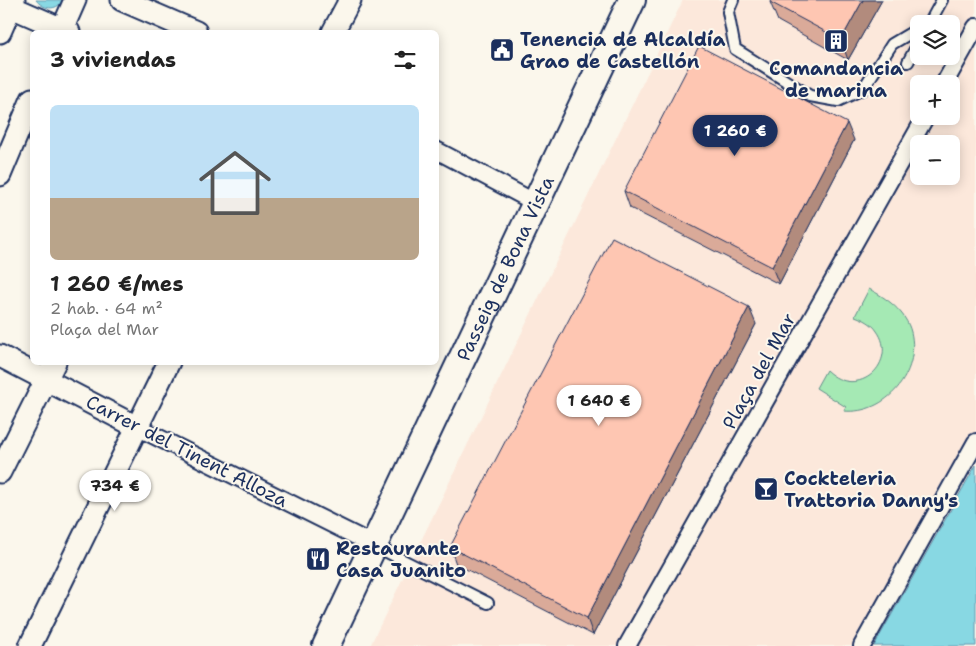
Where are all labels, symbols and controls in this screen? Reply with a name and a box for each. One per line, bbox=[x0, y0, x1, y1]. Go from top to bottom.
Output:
map controls bbox=[910, 15, 960, 185]
button: layers bbox=[910, 15, 960, 65]
place label: Tenencia de Alcaldía Grao de Castellón bbox=[520, 27, 726, 74]
building icon: Comandancia de marina bbox=[823, 28, 849, 54]
public building icon: Tenencia de Alcaldía Grao de Castellón bbox=[489, 37, 515, 63]
text: 3 viviendas bbox=[50, 46, 176, 74]
icon: filters bbox=[391, 46, 419, 74]
place label: Comandancia de marina bbox=[769, 56, 903, 103]
button: + bbox=[910, 75, 960, 125]
pin: 1 260 € bbox=[689, 114, 781, 157]
text: 1 260 € bbox=[704, 120, 766, 141]
button: − bbox=[910, 135, 960, 185]
icon: home bbox=[190, 138, 280, 228]
street label: Passeig de Bona Vista bbox=[450, 171, 560, 365]
text: 1 260 €/mes bbox=[50, 270, 184, 298]
text: 2 hab. · 64 m² bbox=[50, 298, 163, 319]
street label: Plaça del Mar bbox=[717, 308, 801, 434]
text: Plaça del Mar bbox=[50, 319, 159, 340]
pin: 1 640 € bbox=[553, 384, 645, 427]
street label: Carrer del Tinent Alloza bbox=[82, 389, 292, 513]
text: 1 640 € bbox=[568, 390, 631, 411]
place label: Cockteleria Trattoria Danny's bbox=[784, 466, 958, 513]
pin: 734 € bbox=[80, 470, 150, 512]
text: 734 € bbox=[90, 475, 140, 496]
bar icon: Cockteleria Trattoria Danny's bbox=[753, 476, 779, 502]
place label: Restaurante Casa Juanito bbox=[336, 536, 466, 583]
restaurant icon: Restaurante Casa Juanito bbox=[305, 546, 331, 572]

